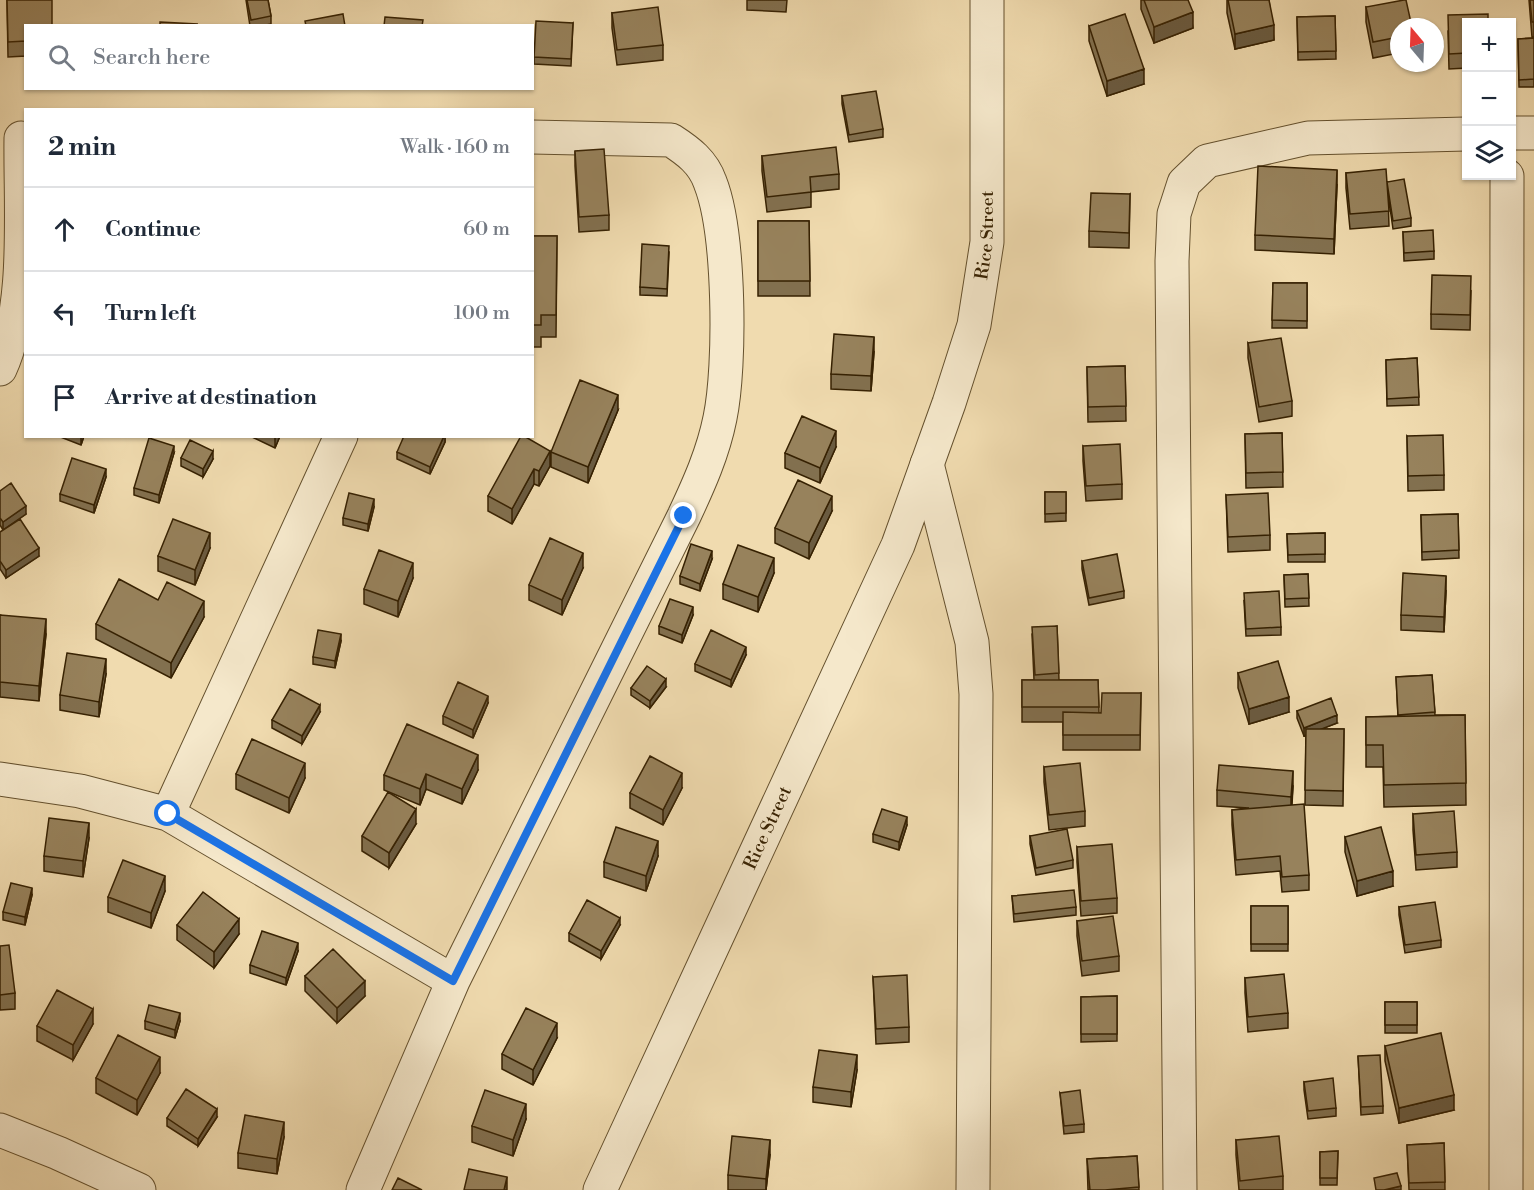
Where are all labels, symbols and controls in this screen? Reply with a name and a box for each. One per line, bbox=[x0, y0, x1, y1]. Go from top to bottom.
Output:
north arrow bbox=[1390, 18, 1444, 72]
map controls bbox=[1462, 18, 1516, 180]
button: + bbox=[1462, 18, 1516, 72]
search box bbox=[24, 24, 534, 90]
icon: search bbox=[45, 41, 78, 74]
text: Search here bbox=[93, 44, 210, 71]
button: − bbox=[1462, 72, 1516, 126]
button: layers bbox=[1462, 126, 1516, 180]
text: 2 min bbox=[48, 131, 116, 163]
text: Walk · 160 m bbox=[400, 135, 510, 160]
street label: Rice Street bbox=[970, 190, 999, 281]
icon: ahead bbox=[48, 213, 81, 246]
text: Continue bbox=[105, 216, 201, 243]
text: 60 m bbox=[463, 217, 510, 242]
icon: left bbox=[48, 297, 81, 330]
text: Turn left bbox=[105, 300, 196, 327]
text: 100 m bbox=[454, 301, 510, 326]
icon: arrive bbox=[48, 381, 81, 414]
text: Arrive at destination bbox=[105, 384, 317, 411]
route end bbox=[670, 502, 696, 528]
street label: Rice Street bbox=[738, 782, 797, 873]
route start bbox=[154, 800, 180, 826]

